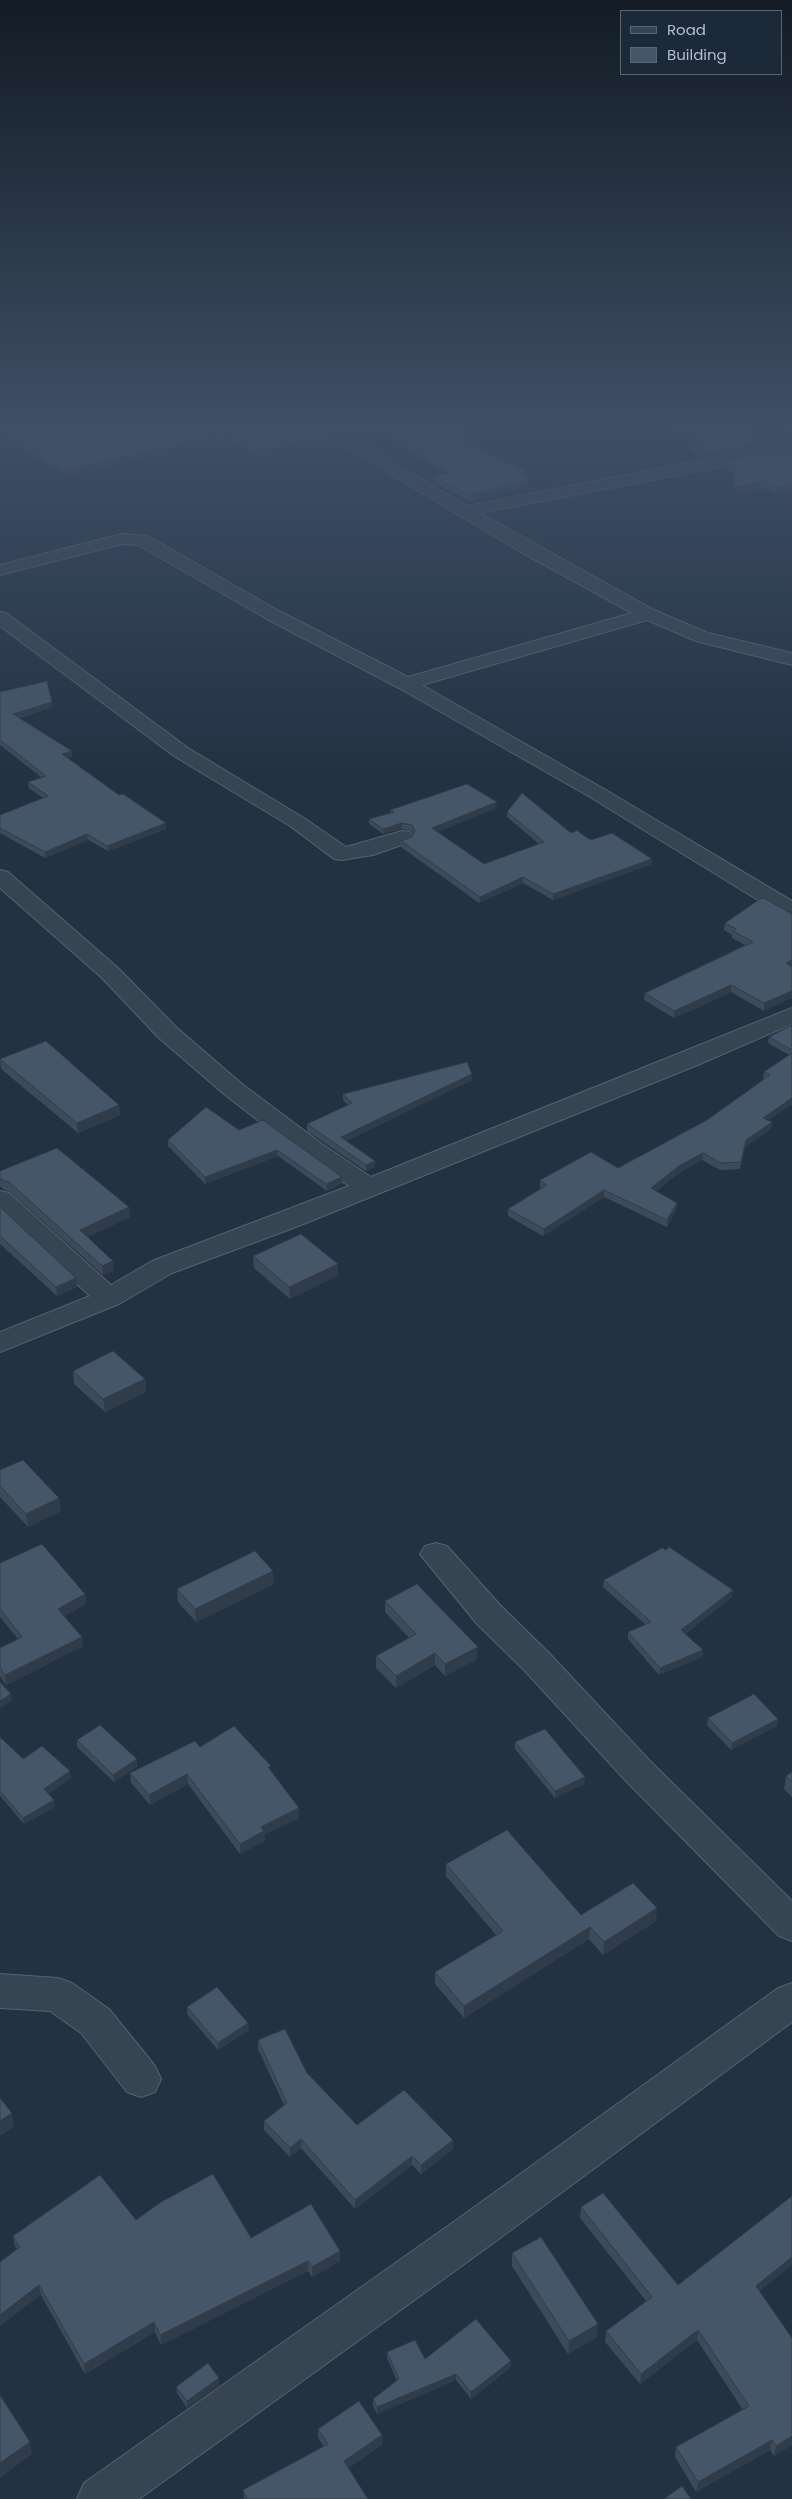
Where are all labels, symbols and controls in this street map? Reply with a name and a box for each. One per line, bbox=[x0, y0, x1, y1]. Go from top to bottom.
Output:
legend bbox=[620, 10, 782, 75]
text: Road bbox=[667, 19, 706, 40]
text: Building bbox=[667, 44, 727, 65]

